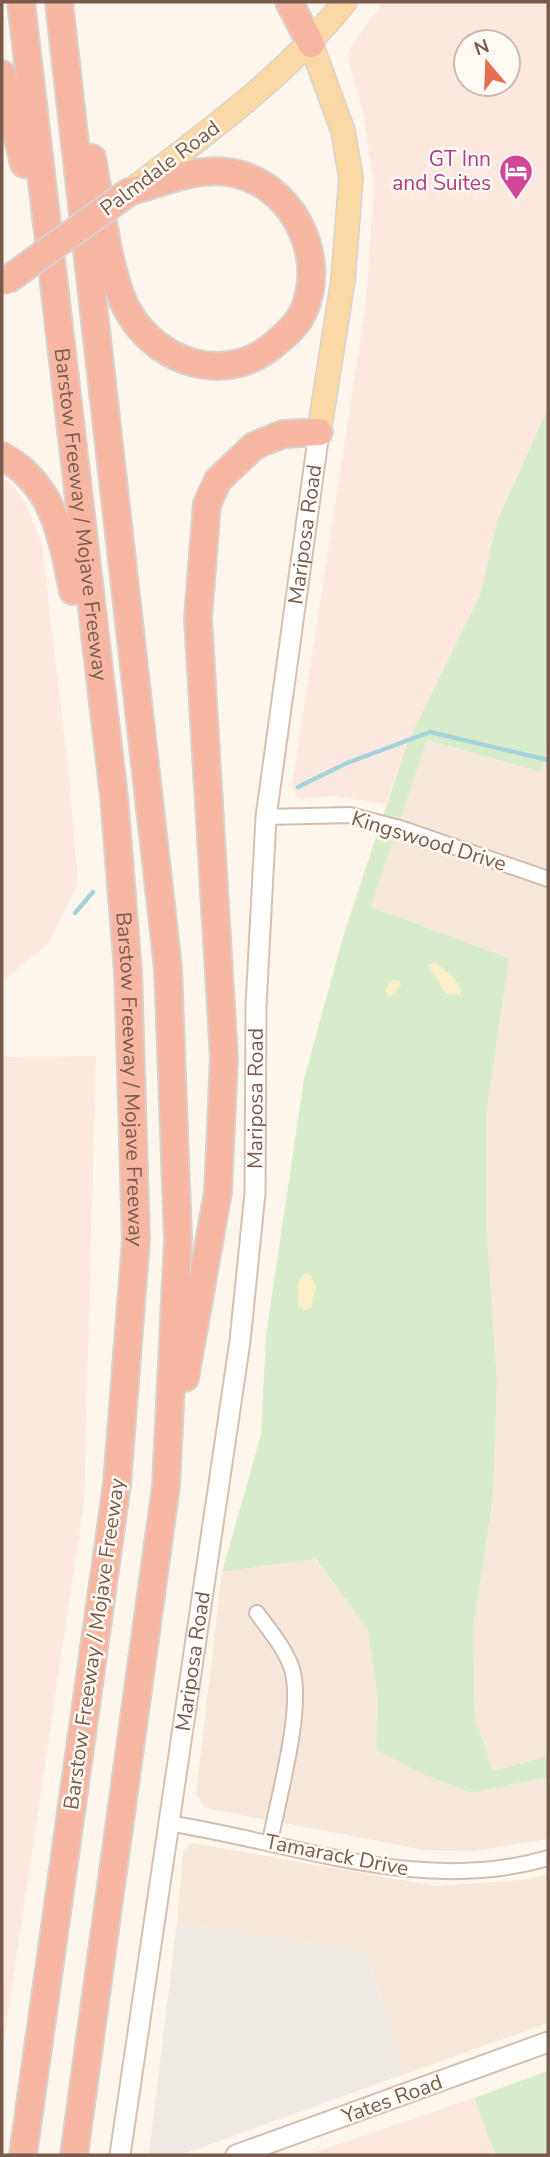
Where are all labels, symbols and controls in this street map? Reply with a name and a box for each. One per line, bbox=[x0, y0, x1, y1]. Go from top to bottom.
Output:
north arrow bbox=[452, 28, 522, 98]
text: N bbox=[471, 33, 493, 62]
street label: Palmdale Road bbox=[94, 114, 226, 222]
place label: GT Inn and Suites bbox=[392, 145, 491, 197]
hotel icon: GT Inn and Suites bbox=[497, 152, 535, 201]
street label: Barstow Freeway / Mojave Freeway bbox=[48, 347, 114, 683]
street label: Mariposa Road bbox=[281, 463, 328, 606]
street label: Kingswood Drive bbox=[348, 804, 510, 878]
street label: Barstow Freeway / Mojave Freeway bbox=[109, 911, 150, 1248]
street label: Mariposa Road bbox=[241, 1028, 270, 1169]
street label: Barstow Freeway / Mojave Freeway bbox=[57, 1476, 131, 1812]
street label: Mariposa Road bbox=[169, 1590, 217, 1733]
street label: Tamarack Drive bbox=[263, 1827, 411, 1883]
street label: Yates Road bbox=[337, 2068, 446, 2130]

